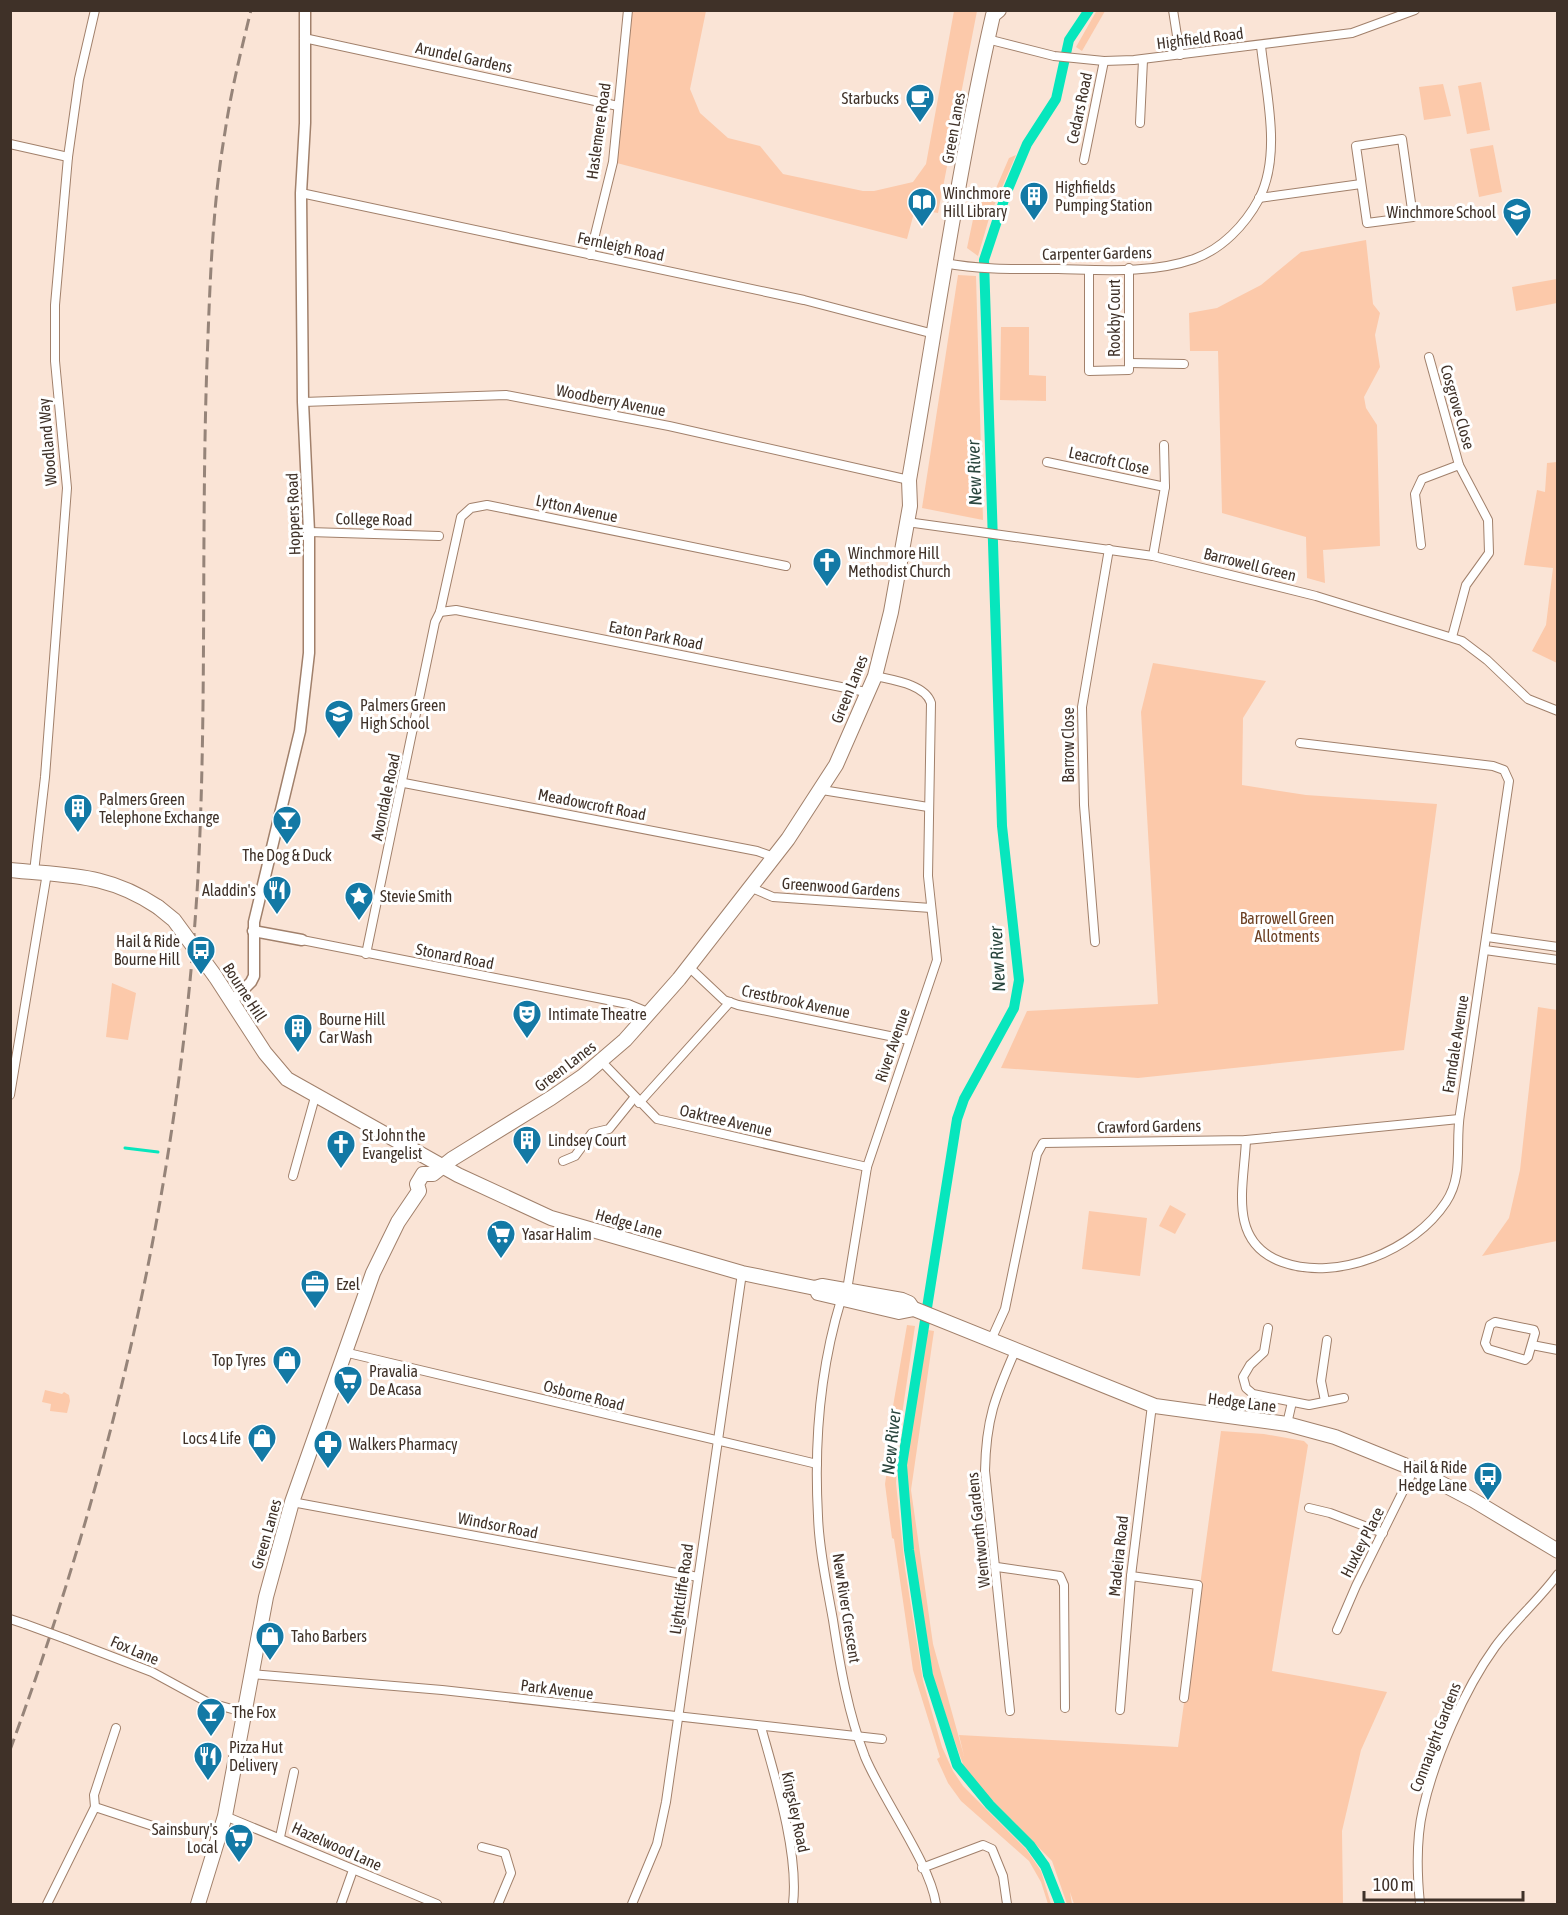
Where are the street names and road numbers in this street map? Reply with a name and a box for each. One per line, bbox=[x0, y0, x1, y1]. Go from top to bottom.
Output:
street label: Highfield Road bbox=[1156, 24, 1245, 53]
street label: Arundel Gardens bbox=[414, 38, 514, 76]
street label: Cedars Road bbox=[1063, 71, 1095, 145]
street label: Haslemere Road bbox=[582, 82, 614, 180]
street label: Green Lanes bbox=[938, 91, 968, 165]
street label: Fernleigh Road bbox=[576, 228, 666, 265]
street label: Carpenter Gardens bbox=[1042, 243, 1152, 264]
street label: Rookby Court bbox=[1105, 279, 1124, 357]
street label: Cosgrove Close bbox=[1436, 363, 1479, 452]
street label: Woodberry Avenue bbox=[555, 381, 667, 420]
street label: Woodland Way bbox=[34, 397, 61, 487]
street label: Leacroft Close bbox=[1067, 443, 1151, 477]
street label: Hoppers Road bbox=[283, 472, 304, 555]
street label: Lytton Avenue bbox=[534, 491, 620, 526]
street label: College Road bbox=[335, 509, 413, 530]
street label: Barrowell Green bbox=[1202, 544, 1298, 584]
street label: Eaton Park Road bbox=[607, 617, 705, 653]
street label: Green Lanes bbox=[827, 652, 871, 726]
street label: Barrow Close bbox=[1059, 707, 1077, 783]
street label: Avondale Road bbox=[367, 752, 403, 842]
street label: Meadowcroft Road bbox=[536, 785, 648, 823]
street label: Greenwood Gardens bbox=[781, 874, 901, 900]
street label: Stonard Road bbox=[415, 940, 495, 972]
street label: Bourne Hill bbox=[219, 959, 271, 1025]
street label: Crestbrook Avenue bbox=[740, 981, 852, 1021]
street label: Farndale Avenue bbox=[1438, 994, 1472, 1094]
street label: River Avenue bbox=[871, 1006, 913, 1084]
street label: Green Lanes bbox=[531, 1037, 599, 1095]
street label: Oaktree Avenue bbox=[678, 1101, 774, 1139]
street label: Crawford Gardens bbox=[1097, 1116, 1201, 1136]
street label: Hedge Lane bbox=[593, 1205, 665, 1242]
street label: Osborne Road bbox=[542, 1376, 626, 1414]
street label: Hedge Lane bbox=[1207, 1389, 1277, 1416]
street label: Wentworth Gardens bbox=[963, 1471, 993, 1588]
street label: Green Lanes bbox=[247, 1497, 285, 1571]
street label: Huxley Place bbox=[1337, 1504, 1388, 1580]
street label: Windsor Road bbox=[456, 1508, 540, 1542]
street label: Madeira Road bbox=[1105, 1515, 1131, 1597]
street label: Lightcliffe Road bbox=[666, 1542, 697, 1636]
street label: New River Crescent bbox=[829, 1552, 865, 1665]
street label: Fox Lane bbox=[108, 1632, 162, 1668]
street label: Park Avenue bbox=[520, 1676, 594, 1702]
street label: Connaught Gardens bbox=[1406, 1679, 1465, 1795]
street label: Kingsley Road bbox=[778, 1770, 813, 1854]
street label: Hazelwood Lane bbox=[289, 1818, 385, 1874]

